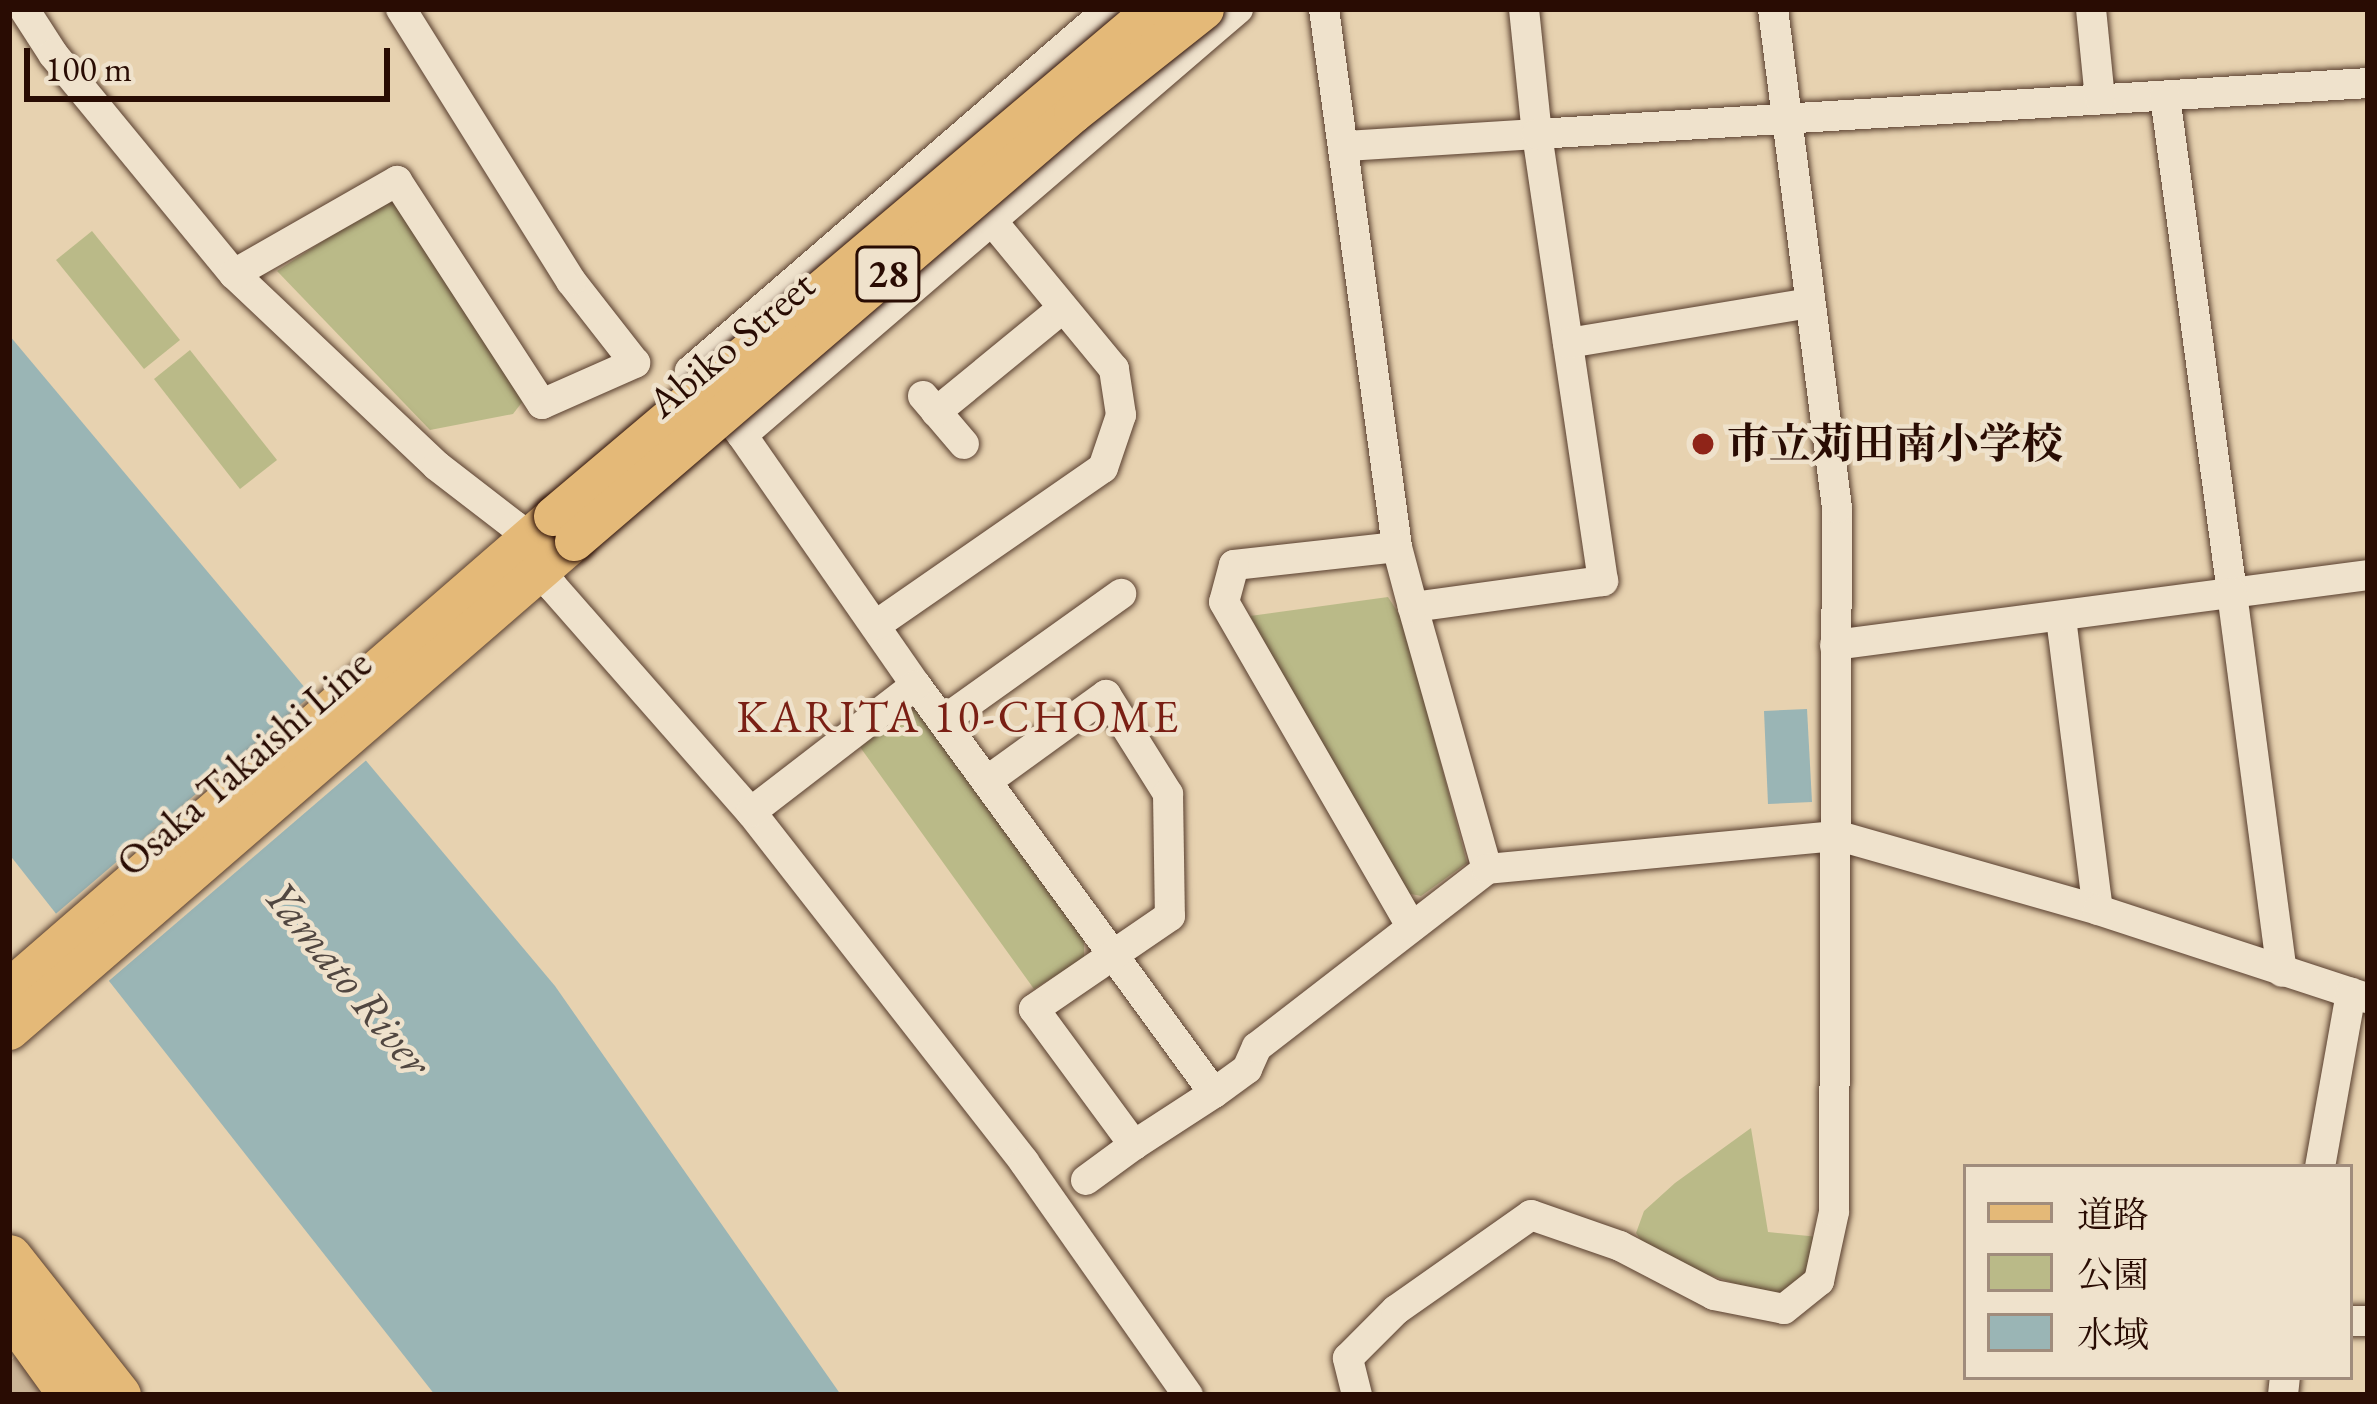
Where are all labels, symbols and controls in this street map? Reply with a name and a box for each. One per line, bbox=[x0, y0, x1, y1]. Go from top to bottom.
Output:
scale bar bbox=[30, 24, 396, 98]
text: 100 m bbox=[45, 45, 132, 92]
road number: 28 bbox=[855, 241, 921, 307]
street label: Abiko Street bbox=[637, 260, 825, 428]
place label: 市立苅田南小学校 bbox=[1727, 419, 2063, 469]
marker: 市立苅田南小学校 bbox=[1690, 431, 1716, 457]
street label: Osaka Takaishi Line bbox=[106, 638, 382, 888]
district label: KARITA 10-CHOME bbox=[737, 690, 1181, 744]
water label: Yamato River bbox=[253, 869, 443, 1087]
legend bbox=[1963, 1164, 2353, 1380]
text: 道路 bbox=[2077, 1191, 2149, 1238]
text: 公園 bbox=[2077, 1251, 2149, 1298]
text: 水域 bbox=[2077, 1311, 2149, 1358]

